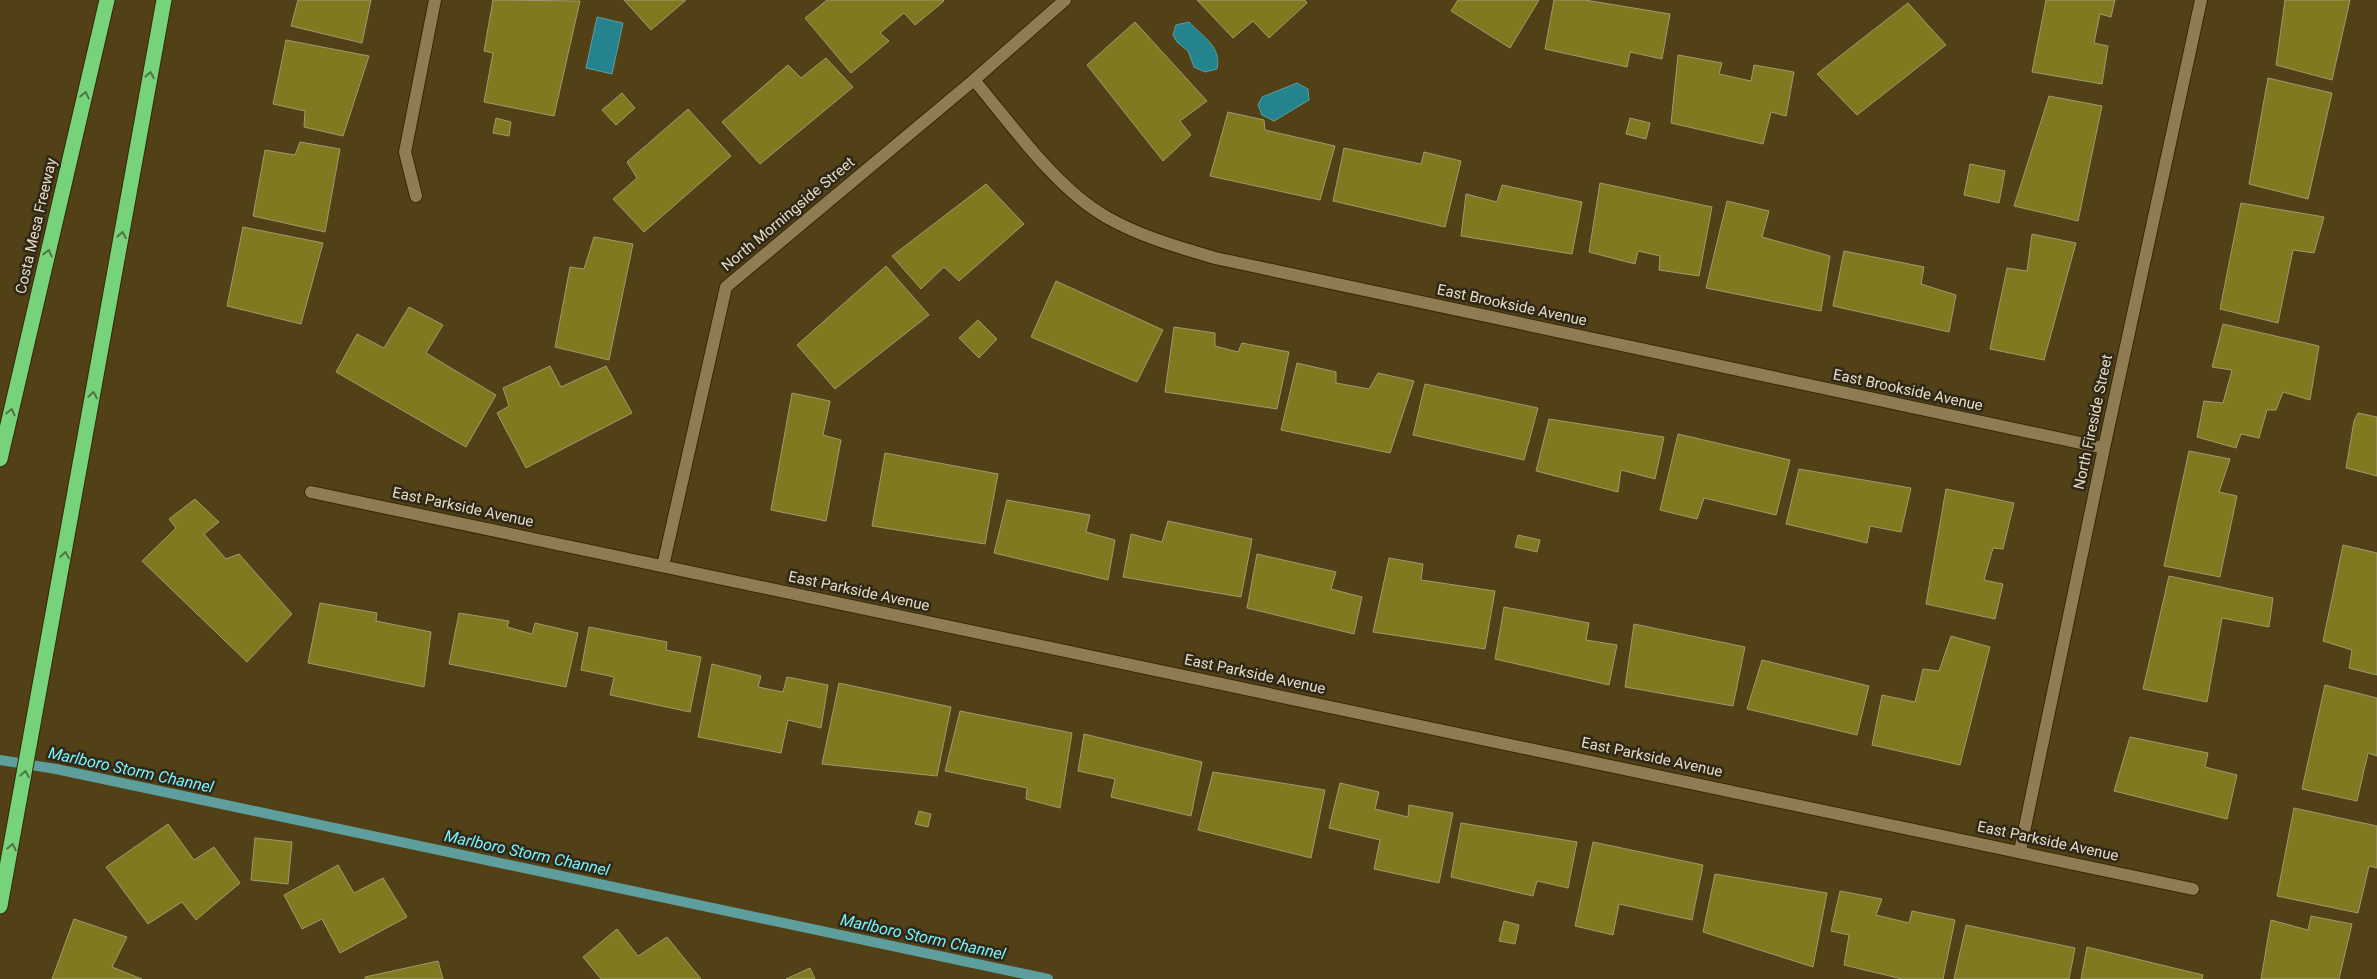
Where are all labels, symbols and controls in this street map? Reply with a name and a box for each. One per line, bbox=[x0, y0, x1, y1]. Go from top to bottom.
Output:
one-way arrow bbox=[145, 71, 155, 80]
one-way arrow bbox=[79, 91, 90, 99]
street label: North Morningside Street bbox=[718, 153, 858, 275]
street label: Costa Mesa Freeway bbox=[12, 156, 60, 296]
one-way arrow bbox=[116, 231, 126, 240]
one-way arrow bbox=[42, 249, 53, 258]
street label: East Brookside Avenue bbox=[1435, 280, 1589, 330]
street label: North Fireside Street bbox=[2070, 353, 2116, 491]
street label: East Brookside Avenue bbox=[1831, 365, 1985, 415]
one-way arrow bbox=[88, 391, 98, 400]
one-way arrow bbox=[5, 407, 16, 416]
street label: East Parkside Avenue bbox=[391, 483, 535, 531]
one-way arrow bbox=[59, 551, 69, 560]
street label: East Parkside Avenue bbox=[787, 567, 931, 615]
street label: East Parkside Avenue bbox=[1183, 650, 1327, 698]
street label: East Parkside Avenue bbox=[1580, 733, 1724, 781]
water label: Marlboro Storm Channel bbox=[47, 743, 216, 797]
one-way arrow bbox=[20, 769, 30, 778]
street label: East Parkside Avenue bbox=[1976, 817, 2120, 865]
water label: Marlboro Storm Channel bbox=[443, 826, 612, 880]
one-way arrow bbox=[6, 842, 16, 851]
water label: Marlboro Storm Channel bbox=[839, 910, 1008, 964]

